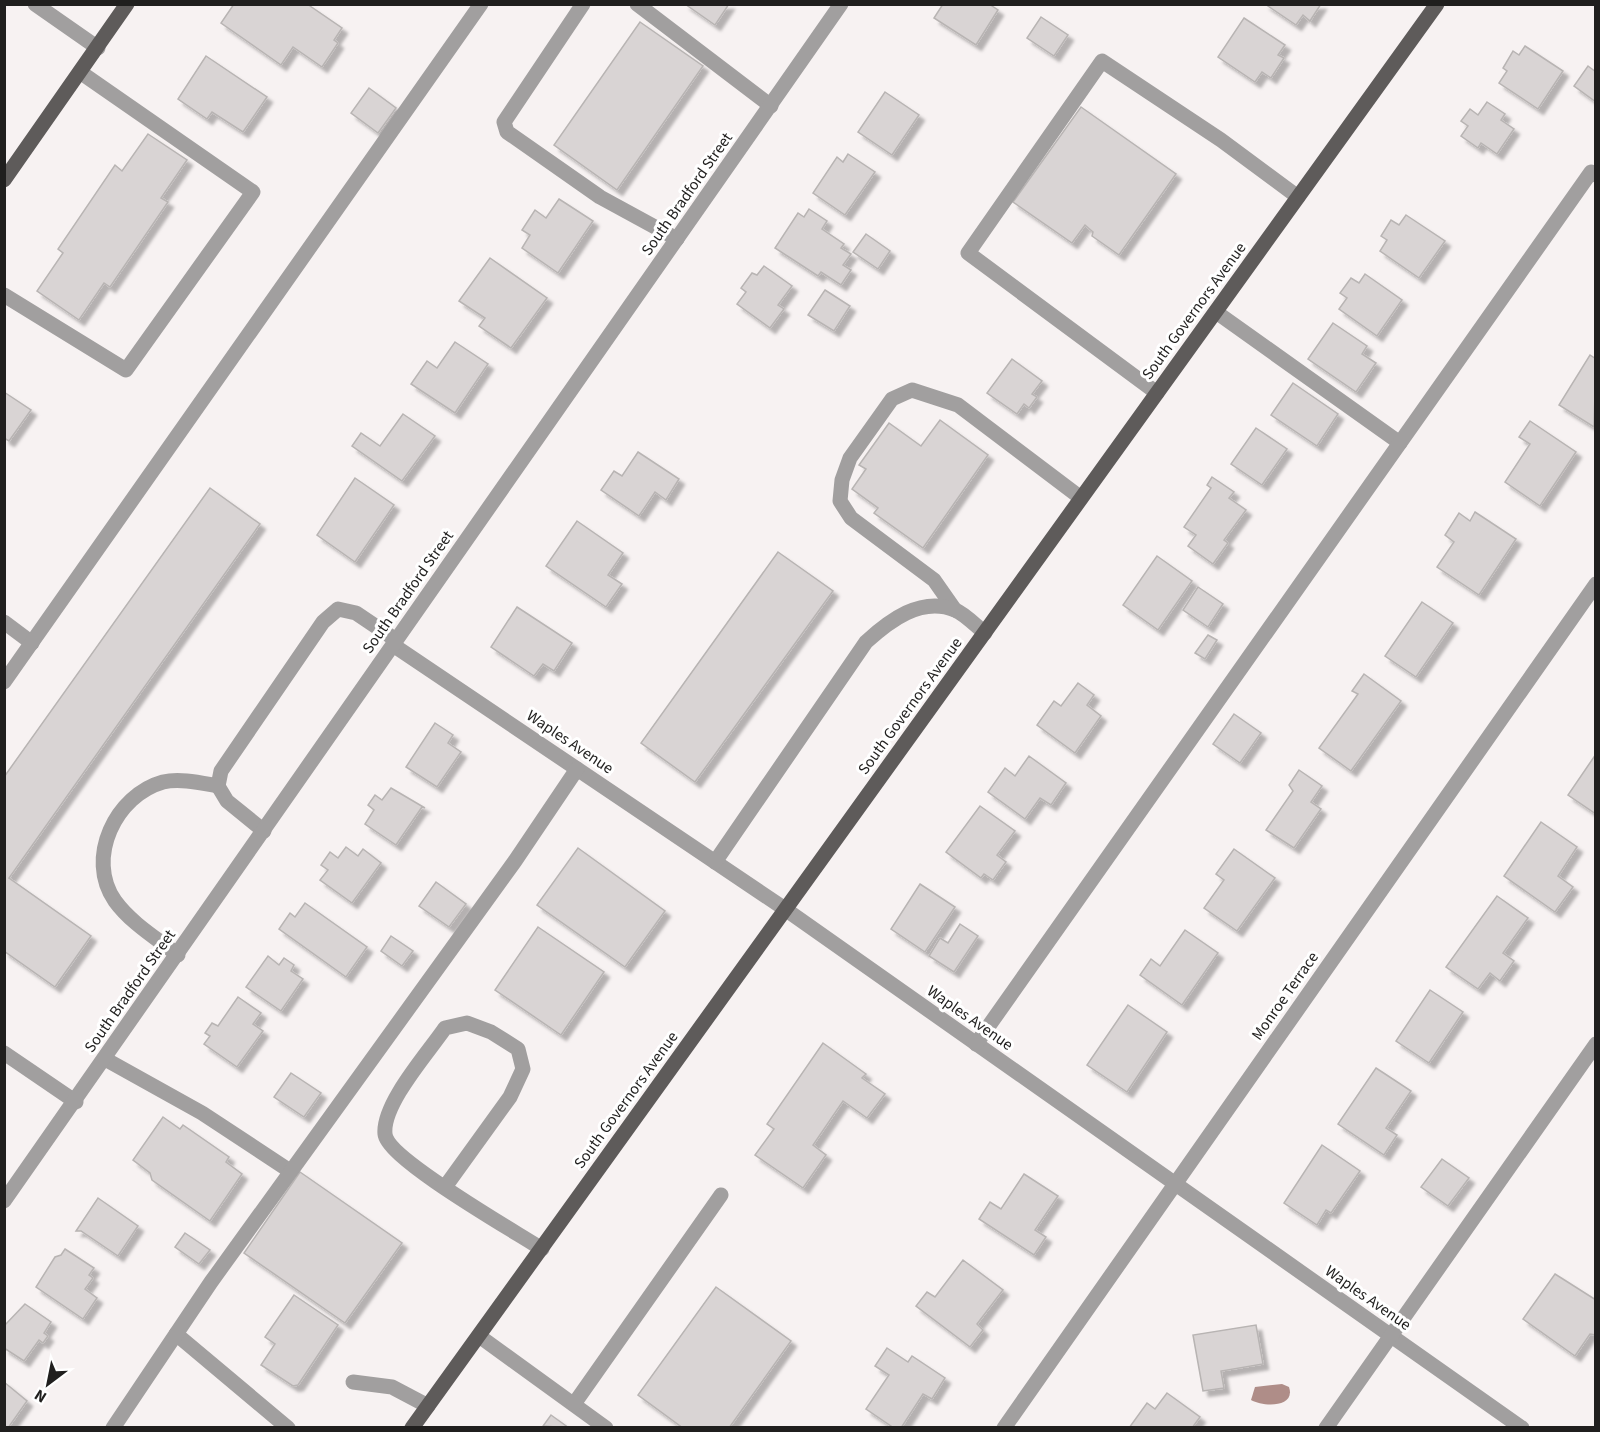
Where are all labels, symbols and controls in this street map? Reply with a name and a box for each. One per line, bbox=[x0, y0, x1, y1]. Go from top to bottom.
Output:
street label: South Bradford Street bbox=[636, 128, 738, 260]
street label: South Governors Avenue bbox=[1137, 238, 1251, 384]
street label: South Bradford Street bbox=[357, 526, 459, 658]
street label: South Governors Avenue bbox=[853, 633, 967, 779]
street label: Waples Avenue bbox=[522, 705, 618, 779]
street label: South Bradford Street bbox=[79, 925, 181, 1057]
street label: Monroe Terrace bbox=[1246, 947, 1324, 1045]
street label: Waples Avenue bbox=[923, 980, 1018, 1056]
street label: South Governors Avenue bbox=[569, 1027, 683, 1173]
street label: Waples Avenue bbox=[1321, 1260, 1416, 1336]
north arrow bbox=[18, 1354, 78, 1414]
text: N bbox=[30, 1384, 51, 1408]

